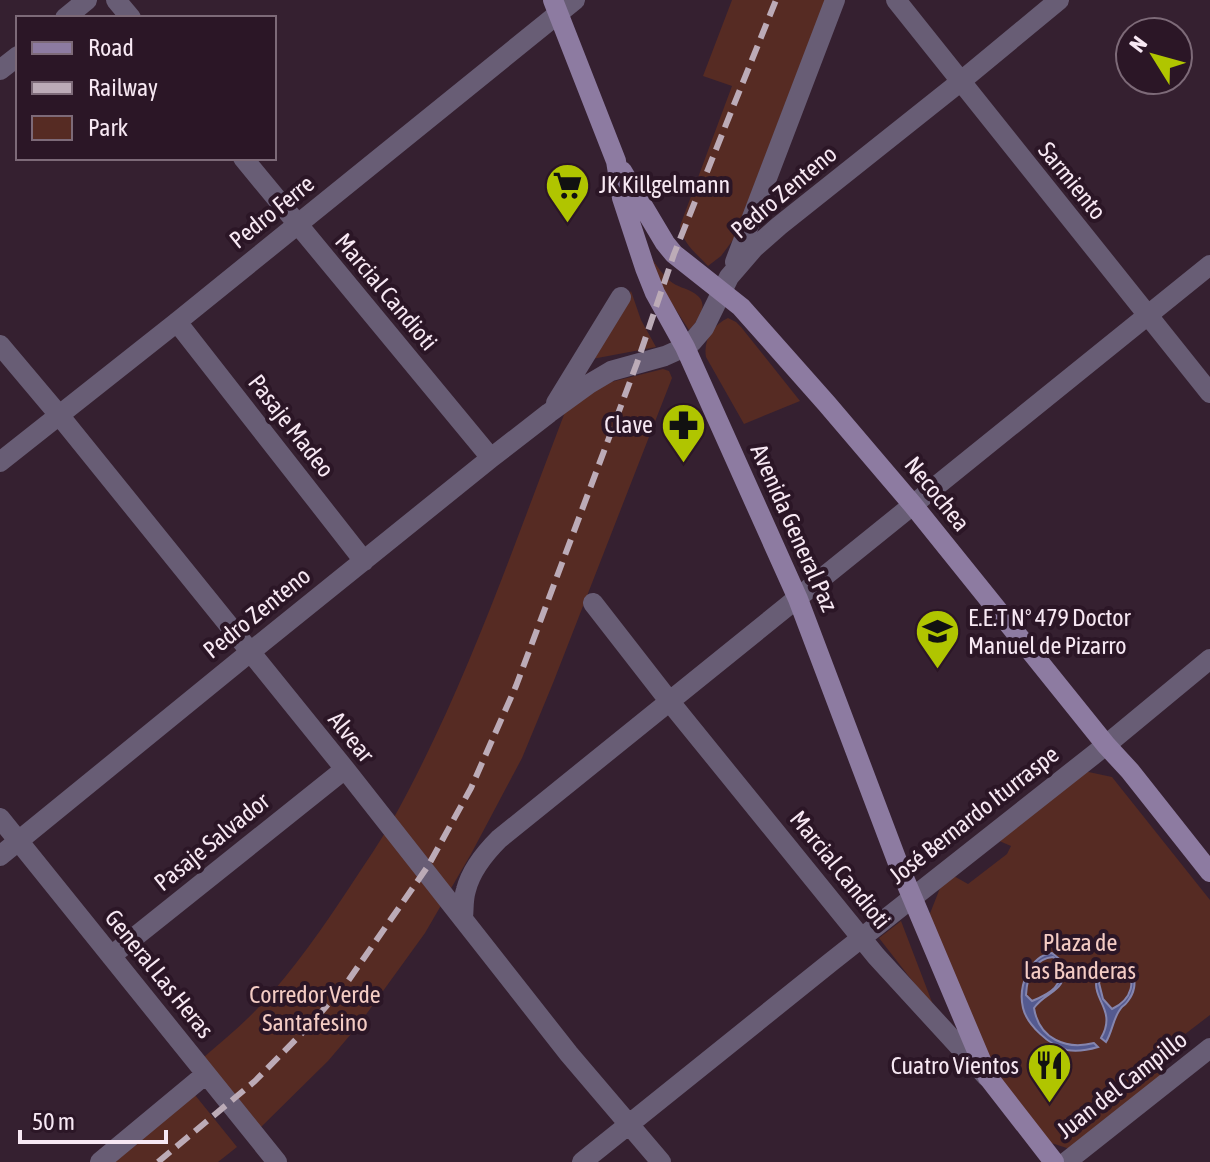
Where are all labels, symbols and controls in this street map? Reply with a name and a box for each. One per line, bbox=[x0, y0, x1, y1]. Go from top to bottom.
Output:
legend bbox=[16, 16, 276, 160]
north arrow bbox=[1114, 16, 1194, 96]
text: N bbox=[1124, 31, 1152, 57]
text: Road bbox=[88, 34, 134, 61]
text: Railway bbox=[88, 74, 158, 101]
text: Park bbox=[88, 114, 129, 141]
street label: Sarmiento bbox=[1033, 137, 1112, 225]
street label: Pedro Zenteno bbox=[726, 140, 842, 243]
supermarket icon: JK Killgelmann bbox=[544, 161, 592, 224]
street label: Pedro Ferre bbox=[224, 170, 319, 254]
place label: JK Killgelmann bbox=[599, 171, 730, 198]
street label: Marcial Candioti bbox=[330, 228, 443, 355]
street label: Pasaje Madeo bbox=[243, 369, 340, 482]
pharmacy icon: Clave bbox=[660, 401, 708, 464]
place label: Clave bbox=[604, 411, 653, 438]
street label: Avenida General Paz bbox=[746, 440, 844, 616]
street label: Necochea bbox=[899, 451, 975, 536]
street label: Pedro Zenteno bbox=[198, 561, 315, 664]
place label: E.E.T N° 479 Doctor Manuel de Pizarro bbox=[968, 604, 1132, 659]
school or university icon: E.E.T N° 479 Doctor Manuel de Pizarro bbox=[913, 608, 961, 671]
street label: Alvear bbox=[323, 706, 380, 768]
street label: José Bernardo Iturraspe bbox=[884, 740, 1064, 889]
street label: Pasaje Salvador bbox=[149, 787, 275, 896]
street label: Marcial Candioti bbox=[785, 805, 896, 934]
street label: General Las Heras bbox=[100, 904, 219, 1043]
park label: Plaza de las Banderas bbox=[1024, 929, 1136, 984]
park label: Corredor Verde Santafesino bbox=[249, 981, 381, 1036]
street label: Juan del Campillo bbox=[1051, 1026, 1192, 1144]
restaurant icon: Cuatro Vientos bbox=[1026, 1042, 1074, 1105]
place label: Cuatro Vientos bbox=[891, 1052, 1019, 1079]
scale bar bbox=[20, 1094, 166, 1144]
text: 50 m bbox=[32, 1108, 75, 1135]

